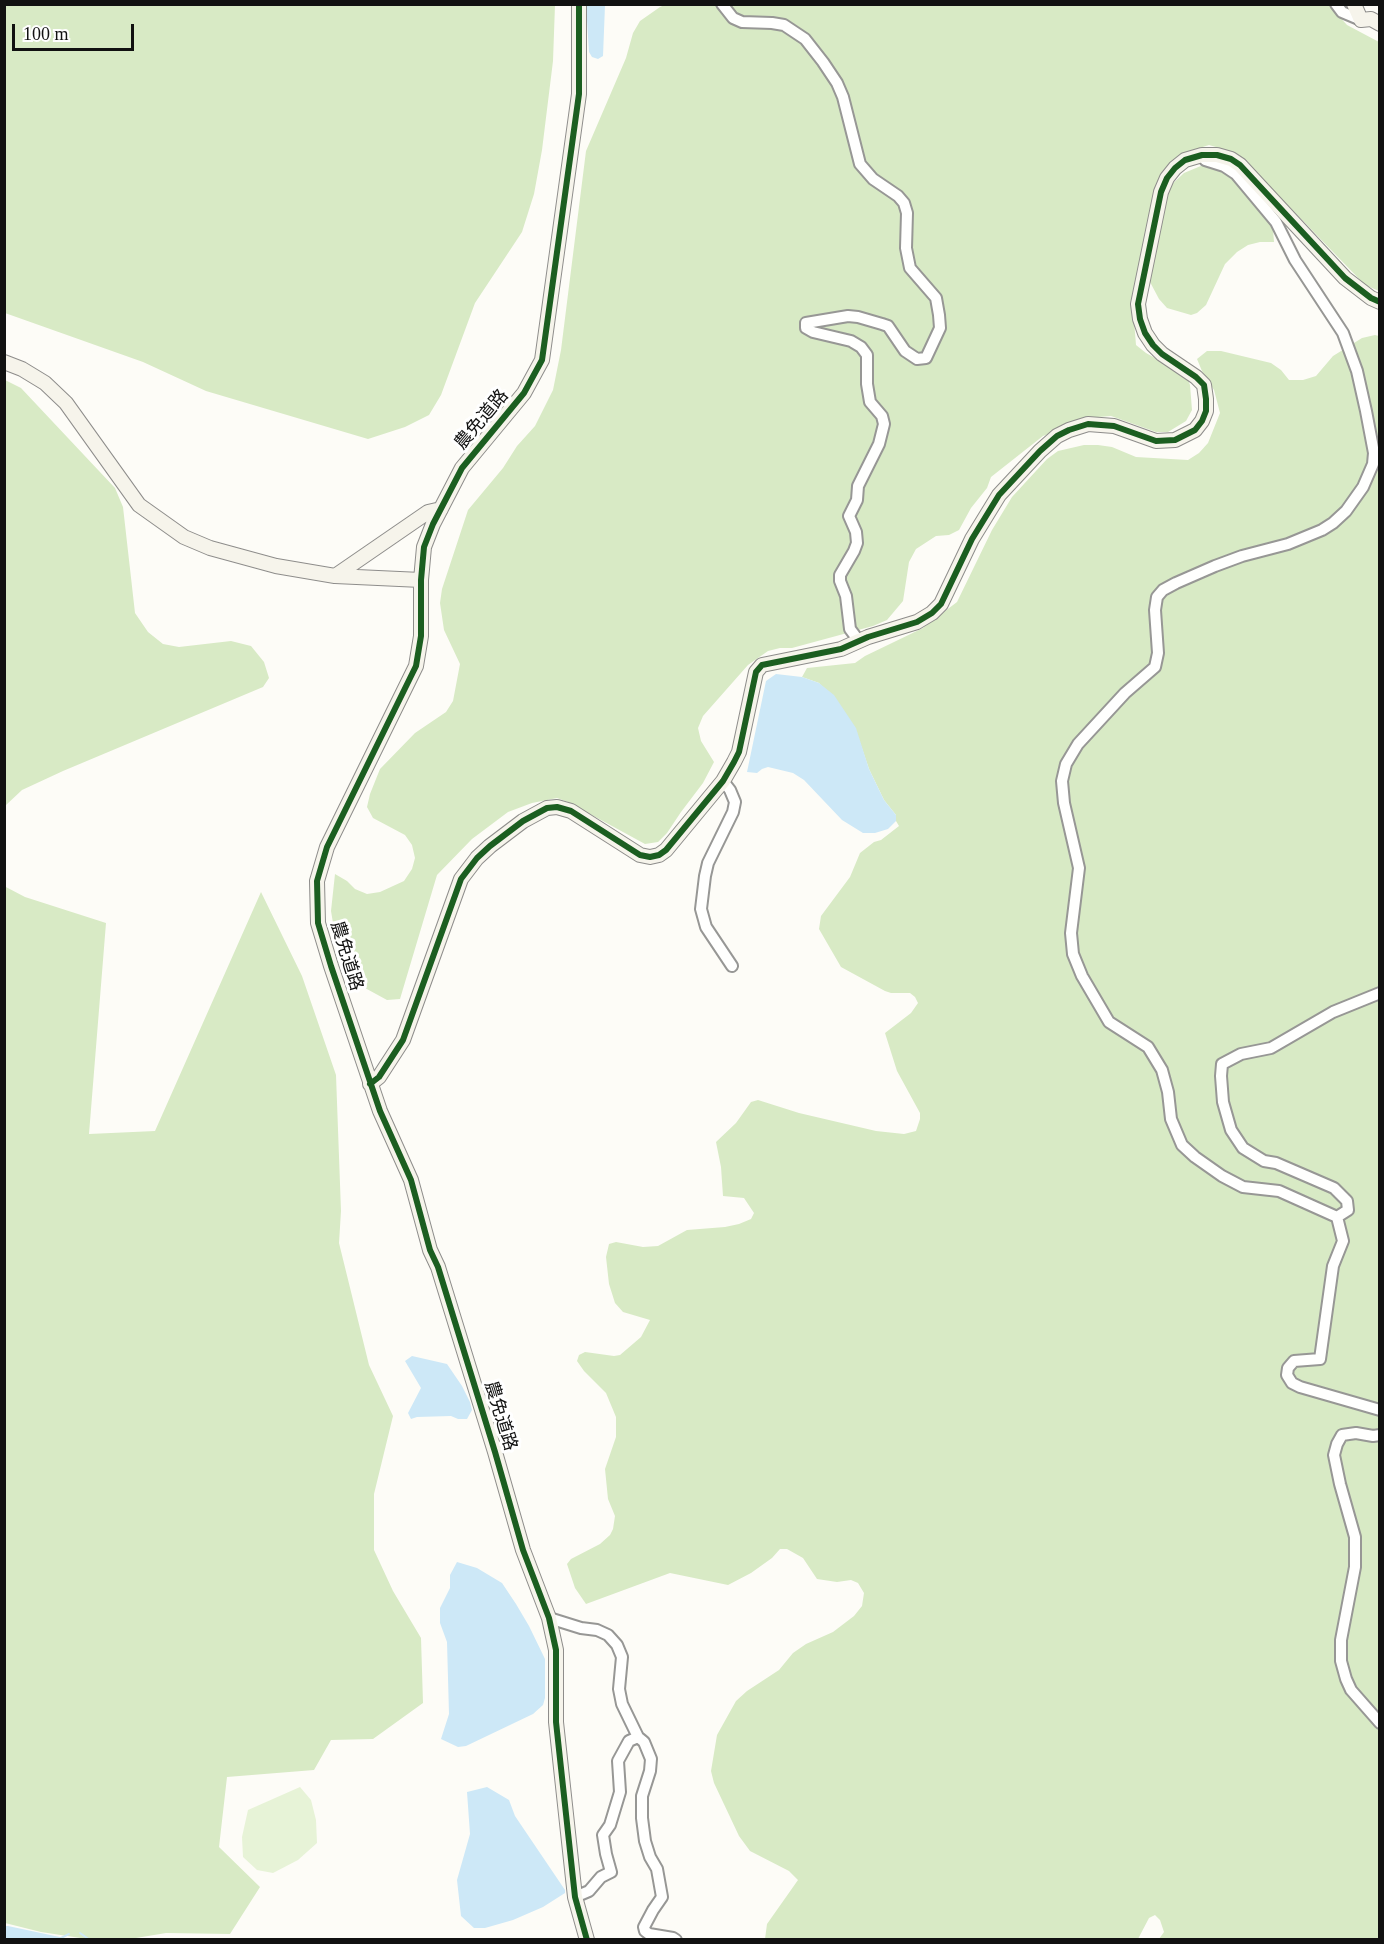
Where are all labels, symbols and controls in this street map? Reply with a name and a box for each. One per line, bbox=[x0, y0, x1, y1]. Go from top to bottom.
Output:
scale bar bbox=[15, 12, 136, 50]
text: 100 m bbox=[23, 24, 69, 44]
street label: 農免道路 bbox=[451, 385, 513, 455]
street label: 農免道路 bbox=[325, 918, 367, 994]
street label: 農免道路 bbox=[479, 1378, 521, 1454]

